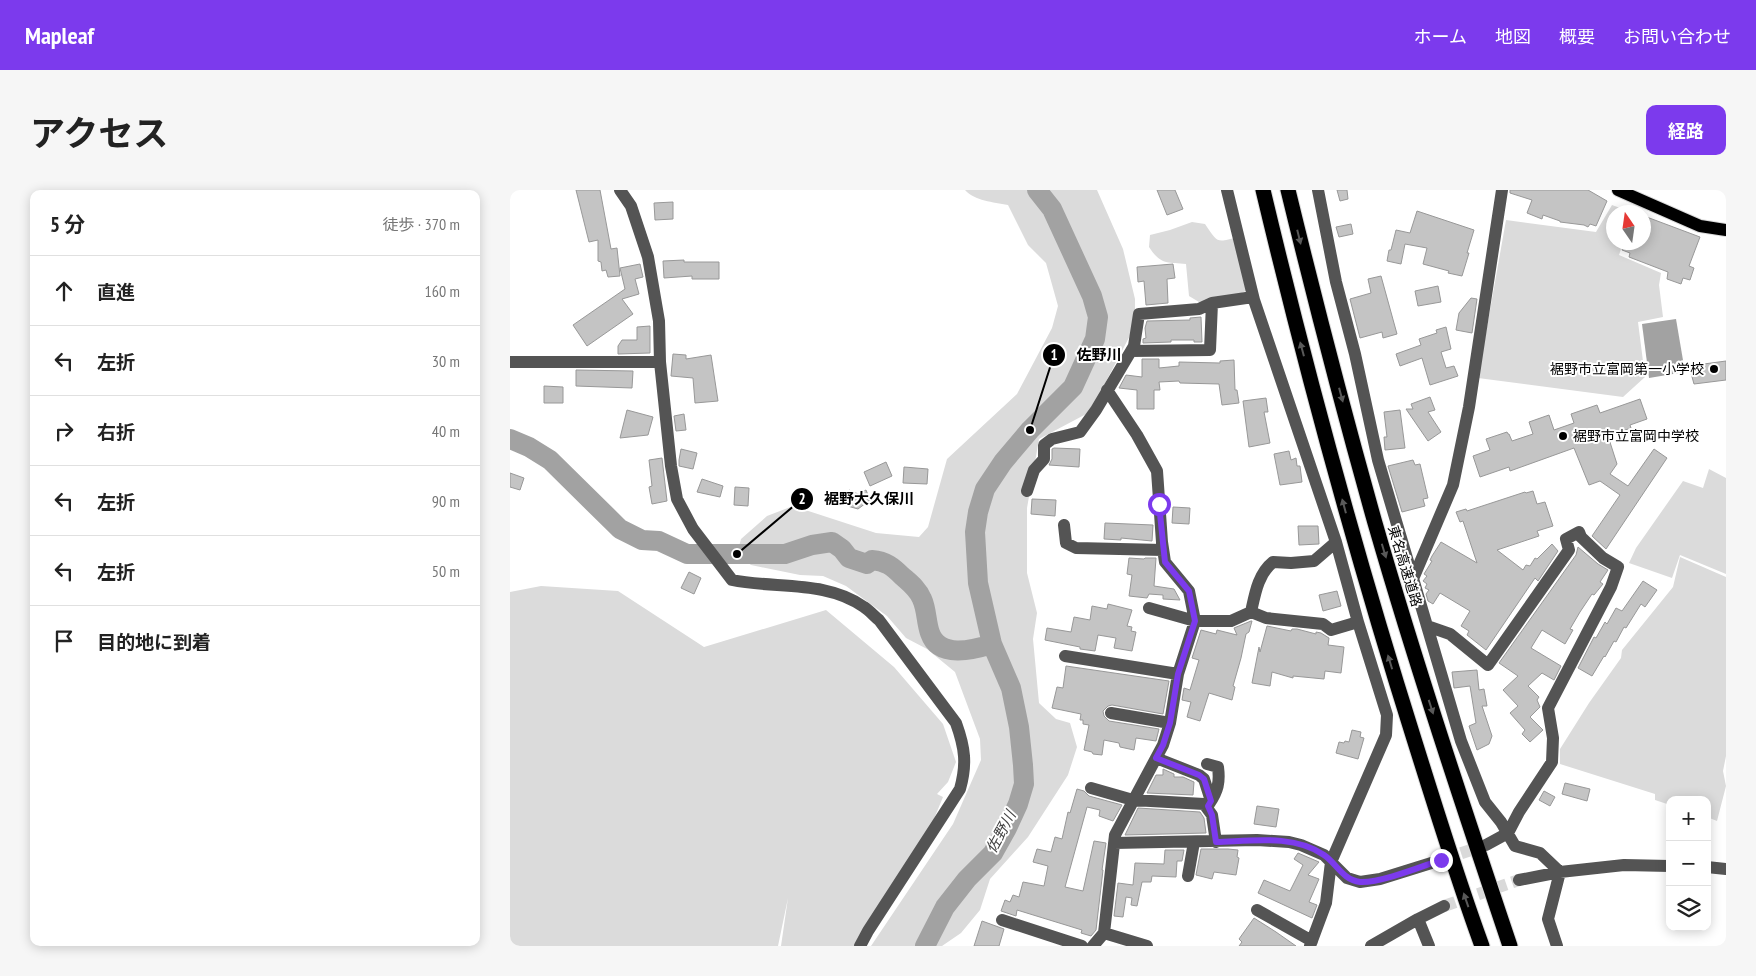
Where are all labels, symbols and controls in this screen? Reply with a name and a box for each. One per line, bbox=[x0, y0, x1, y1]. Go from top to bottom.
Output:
text: Mapleaf bbox=[25, 20, 94, 51]
text: ホーム bbox=[1414, 25, 1467, 48]
text: 地図 bbox=[1495, 25, 1531, 48]
text: 概要 bbox=[1559, 25, 1595, 48]
text: お問い合わせ bbox=[1623, 25, 1731, 48]
button: 経路 bbox=[1646, 105, 1726, 155]
text: アクセス bbox=[30, 110, 168, 156]
north arrow bbox=[1606, 205, 1651, 250]
text: 5 分 bbox=[50, 211, 85, 238]
text: 徒歩 · 370 m bbox=[382, 214, 460, 234]
one-way arrow bbox=[1296, 230, 1304, 245]
icon: ahead bbox=[50, 277, 78, 305]
text: 直進 bbox=[97, 280, 135, 304]
text: 160 m bbox=[425, 281, 460, 301]
callout: 佐野川 bbox=[1041, 340, 1131, 370]
one-way arrow bbox=[1298, 342, 1306, 357]
text: 1 bbox=[1050, 345, 1058, 364]
text: 佐野川 bbox=[1076, 345, 1122, 364]
icon: left bbox=[50, 347, 78, 375]
text: 左折 bbox=[97, 350, 135, 374]
text: 30 m bbox=[432, 351, 460, 371]
place label: 裾野市立富岡第一小学校 bbox=[1550, 360, 1704, 378]
marker: 裾野市立富岡第一小学校 bbox=[1708, 363, 1720, 375]
one-way arrow bbox=[1337, 387, 1345, 402]
icon: right bbox=[50, 417, 78, 445]
text: 右折 bbox=[97, 420, 135, 444]
text: 40 m bbox=[432, 421, 460, 441]
place label: 裾野市立富岡中学校 bbox=[1573, 427, 1699, 445]
marker: 裾野市立富岡中学校 bbox=[1557, 430, 1569, 442]
callout: 裾野大久保川 bbox=[789, 484, 924, 514]
icon: left bbox=[50, 487, 78, 515]
text: 2 bbox=[798, 489, 806, 508]
text: 裾野大久保川 bbox=[824, 489, 914, 508]
text: 左折 bbox=[97, 490, 135, 514]
text: 90 m bbox=[432, 491, 460, 511]
route start bbox=[1148, 493, 1171, 516]
one-way arrow bbox=[1340, 498, 1348, 514]
street label: 東名高速道路 bbox=[1384, 523, 1426, 609]
one-way arrow bbox=[1380, 544, 1388, 559]
icon: left bbox=[50, 557, 78, 585]
text: 左折 bbox=[97, 560, 135, 584]
text: 50 m bbox=[432, 561, 460, 581]
icon: arrive bbox=[50, 627, 78, 655]
text: 目的地に到着 bbox=[97, 630, 211, 654]
one-way arrow bbox=[1385, 654, 1393, 669]
one-way arrow bbox=[1428, 699, 1436, 714]
map controls bbox=[1666, 796, 1711, 931]
button: + bbox=[1666, 796, 1711, 841]
water label: 佐野川 bbox=[982, 806, 1020, 856]
button: − bbox=[1666, 841, 1711, 886]
route end bbox=[1430, 849, 1453, 872]
button: layers bbox=[1666, 886, 1711, 931]
one-way arrow bbox=[1462, 892, 1470, 907]

